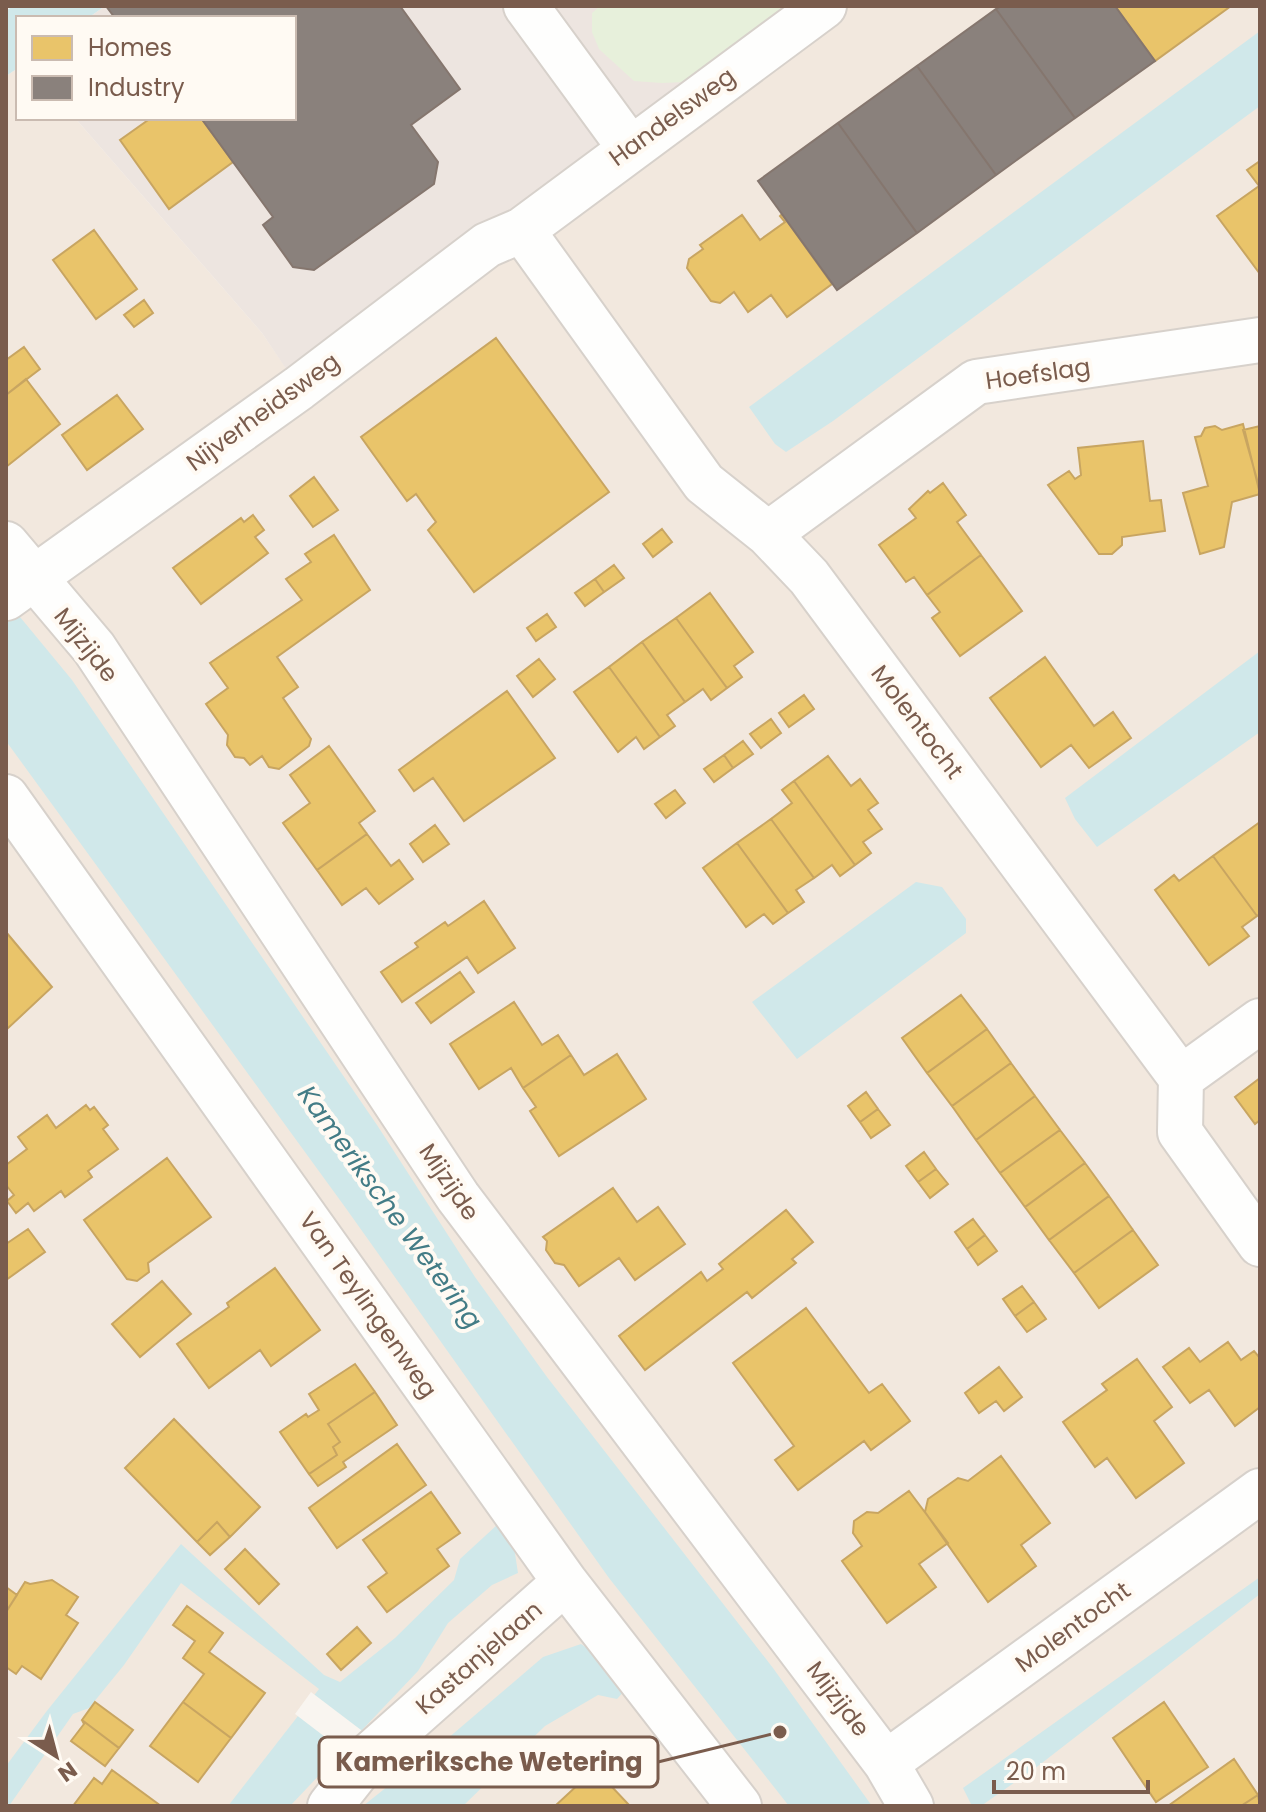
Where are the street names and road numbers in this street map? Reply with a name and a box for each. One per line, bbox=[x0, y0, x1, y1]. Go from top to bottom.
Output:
street label: Handelsweg bbox=[602, 60, 741, 174]
street label: Nijverheidsweg bbox=[180, 345, 346, 478]
street label: Hoefslag bbox=[983, 350, 1093, 397]
street label: Mijzijde bbox=[47, 600, 126, 689]
street label: Molentocht bbox=[864, 658, 971, 786]
street label: Mijzijde bbox=[412, 1137, 487, 1227]
street label: Van Teylingenweg bbox=[292, 1205, 445, 1404]
street label: Molentocht bbox=[1008, 1574, 1137, 1680]
street label: Kastanjelaan bbox=[408, 1593, 549, 1722]
street label: Mijzijde bbox=[799, 1654, 878, 1743]

